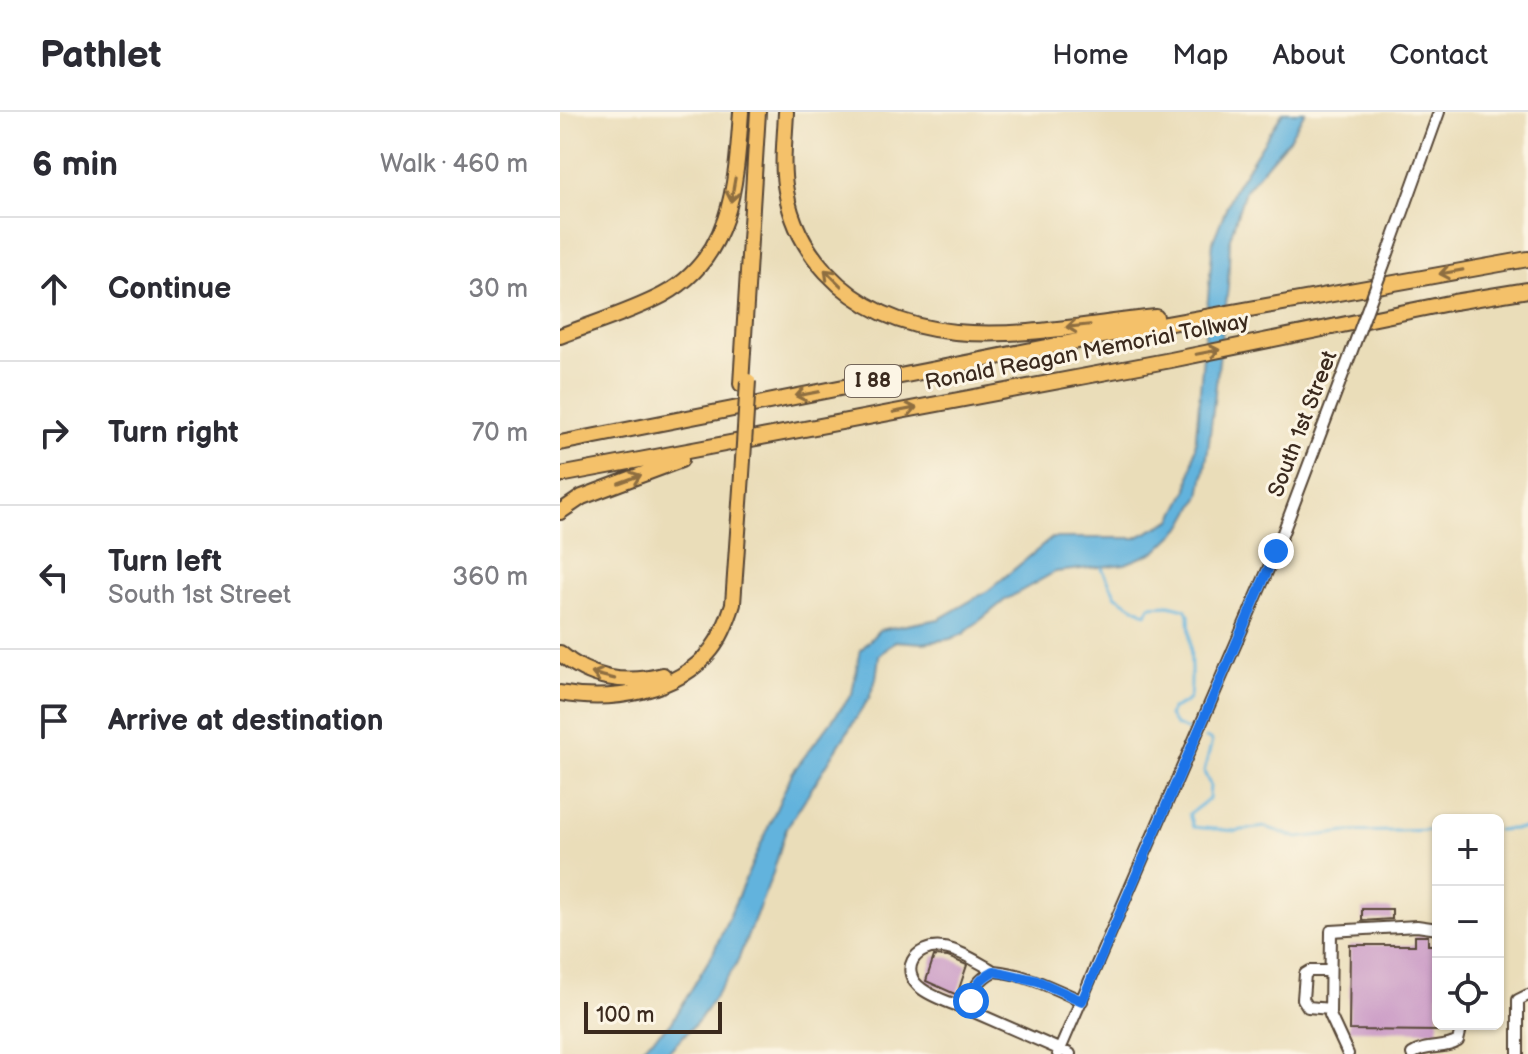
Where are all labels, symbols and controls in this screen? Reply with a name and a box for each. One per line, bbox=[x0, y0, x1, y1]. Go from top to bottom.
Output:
text: Pathlet bbox=[40, 33, 161, 78]
text: Home bbox=[1052, 39, 1128, 72]
text: Map bbox=[1172, 39, 1229, 72]
text: About bbox=[1273, 39, 1345, 72]
text: Contact bbox=[1389, 39, 1488, 72]
text: 6 min bbox=[32, 144, 118, 185]
text: Walk · 460 m bbox=[380, 149, 528, 180]
one-way arrow bbox=[725, 176, 740, 202]
one-way arrow bbox=[1439, 266, 1464, 281]
icon: ahead bbox=[32, 267, 76, 311]
one-way arrow bbox=[824, 269, 843, 288]
text: Continue bbox=[108, 271, 231, 307]
text: 30 m bbox=[468, 274, 528, 305]
street label: Ronald Reagan Memorial Tollway bbox=[923, 307, 1251, 397]
one-way arrow bbox=[1065, 318, 1092, 333]
one-way arrow bbox=[1194, 344, 1220, 359]
street label: South 1st Street bbox=[1263, 347, 1343, 501]
road number: I 88 bbox=[845, 365, 901, 397]
one-way arrow bbox=[795, 387, 820, 402]
one-way arrow bbox=[892, 401, 918, 416]
icon: right bbox=[32, 411, 76, 455]
text: Turn right bbox=[108, 415, 239, 451]
text: 70 m bbox=[471, 418, 528, 449]
one-way arrow bbox=[617, 470, 642, 485]
route end bbox=[1258, 533, 1294, 569]
text: Turn left bbox=[108, 544, 222, 580]
icon: left bbox=[32, 555, 76, 599]
text: 360 m bbox=[452, 562, 528, 593]
text: South 1st Street bbox=[108, 580, 291, 611]
one-way arrow bbox=[590, 667, 616, 682]
icon: arrive bbox=[32, 699, 76, 743]
text: Arrive at destination bbox=[108, 703, 384, 739]
map controls bbox=[1432, 814, 1504, 1030]
button: + bbox=[1432, 814, 1504, 886]
button: − bbox=[1432, 886, 1504, 958]
button: locate bbox=[1432, 958, 1504, 1030]
route start bbox=[953, 983, 989, 1019]
scale bar bbox=[584, 998, 722, 1034]
text: 100 m bbox=[596, 1002, 655, 1029]

